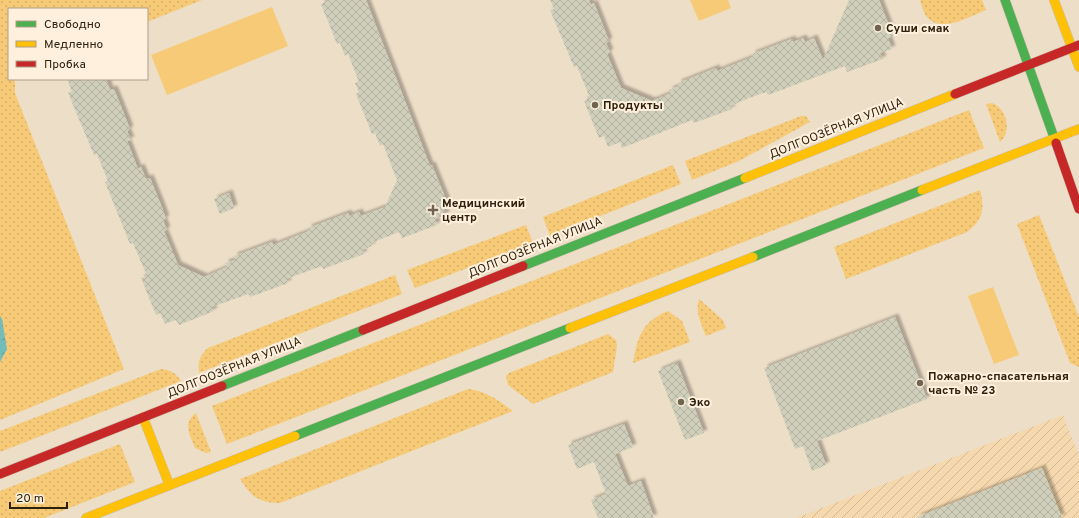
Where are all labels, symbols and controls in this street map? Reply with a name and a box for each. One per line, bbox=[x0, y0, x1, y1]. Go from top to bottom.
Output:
legend bbox=[8, 8, 148, 80]
text: Свободно bbox=[44, 17, 101, 33]
place label: Суши смак bbox=[886, 21, 950, 37]
marker: Суши смак bbox=[873, 23, 883, 33]
text: Медленно bbox=[44, 37, 104, 53]
text: Пробка bbox=[44, 57, 86, 73]
street label: ДОЛГООЗЁРНАЯ УЛИЦА bbox=[767, 95, 906, 163]
place label: Продукты bbox=[603, 98, 663, 114]
marker: Продукты bbox=[590, 100, 600, 110]
place label: Медицинский центр bbox=[442, 196, 525, 226]
marker: Медицинский центр bbox=[427, 204, 439, 216]
street label: ДОЛГООЗЁРНАЯ УЛИЦА bbox=[466, 214, 605, 282]
street label: ДОЛГООЗЁРНАЯ УЛИЦА bbox=[165, 334, 304, 402]
place label: Пожарно-спасательная часть № 23 bbox=[928, 369, 1069, 399]
marker: Пожарно-спасательная часть № 23 bbox=[915, 378, 925, 388]
place label: Эко bbox=[689, 395, 711, 411]
marker: Эко bbox=[676, 397, 686, 407]
scale bar bbox=[10, 484, 67, 510]
text: 20 m bbox=[16, 491, 44, 507]

